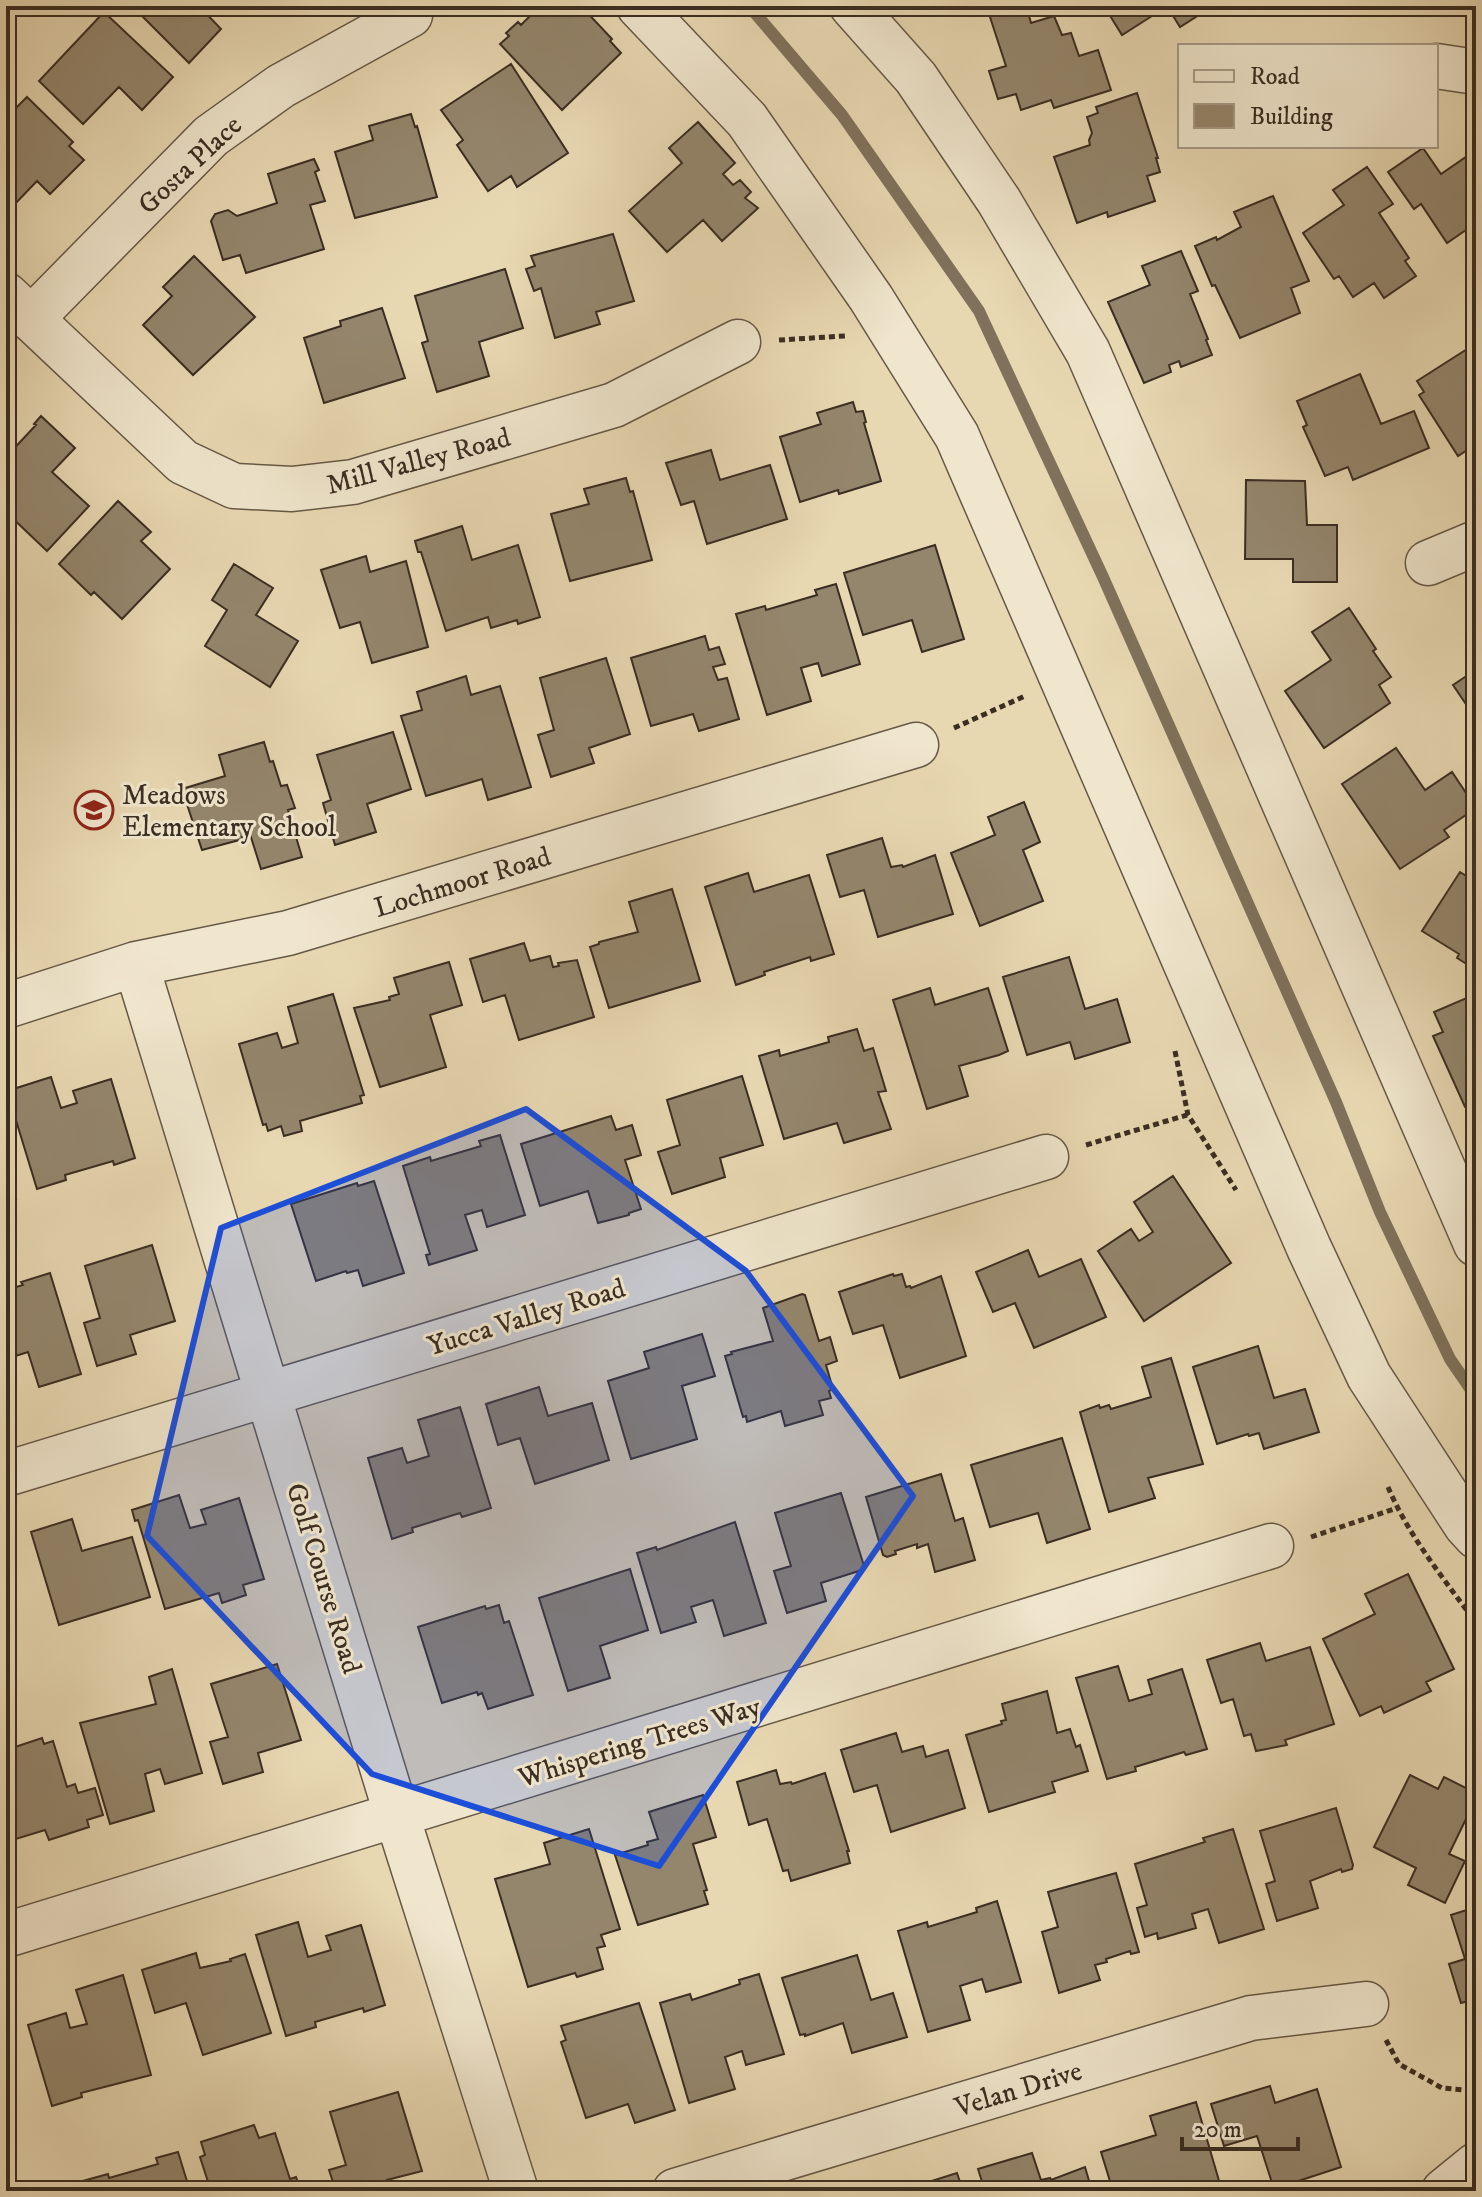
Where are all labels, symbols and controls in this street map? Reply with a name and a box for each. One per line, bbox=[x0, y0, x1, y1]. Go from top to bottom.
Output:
legend bbox=[1178, 44, 1438, 148]
text: Road bbox=[1250, 62, 1300, 92]
text: Building bbox=[1250, 102, 1333, 132]
street label: Gosta Place bbox=[131, 108, 249, 222]
street label: Mill Valley Road bbox=[323, 420, 514, 503]
place label: Meadows Elementary School bbox=[122, 778, 337, 845]
school or university icon: Meadows Elementary School bbox=[73, 789, 115, 831]
street label: Lochmoor Road bbox=[370, 839, 555, 926]
street label: Yucca Valley Road bbox=[423, 1271, 630, 1364]
street label: Golf Course Road bbox=[278, 1479, 369, 1678]
street label: Whispering Trees Way bbox=[513, 1689, 766, 1796]
street label: Velan Drive bbox=[950, 2054, 1086, 2126]
scale bar bbox=[1182, 2101, 1298, 2151]
text: 20 m bbox=[1194, 2115, 1242, 2145]

